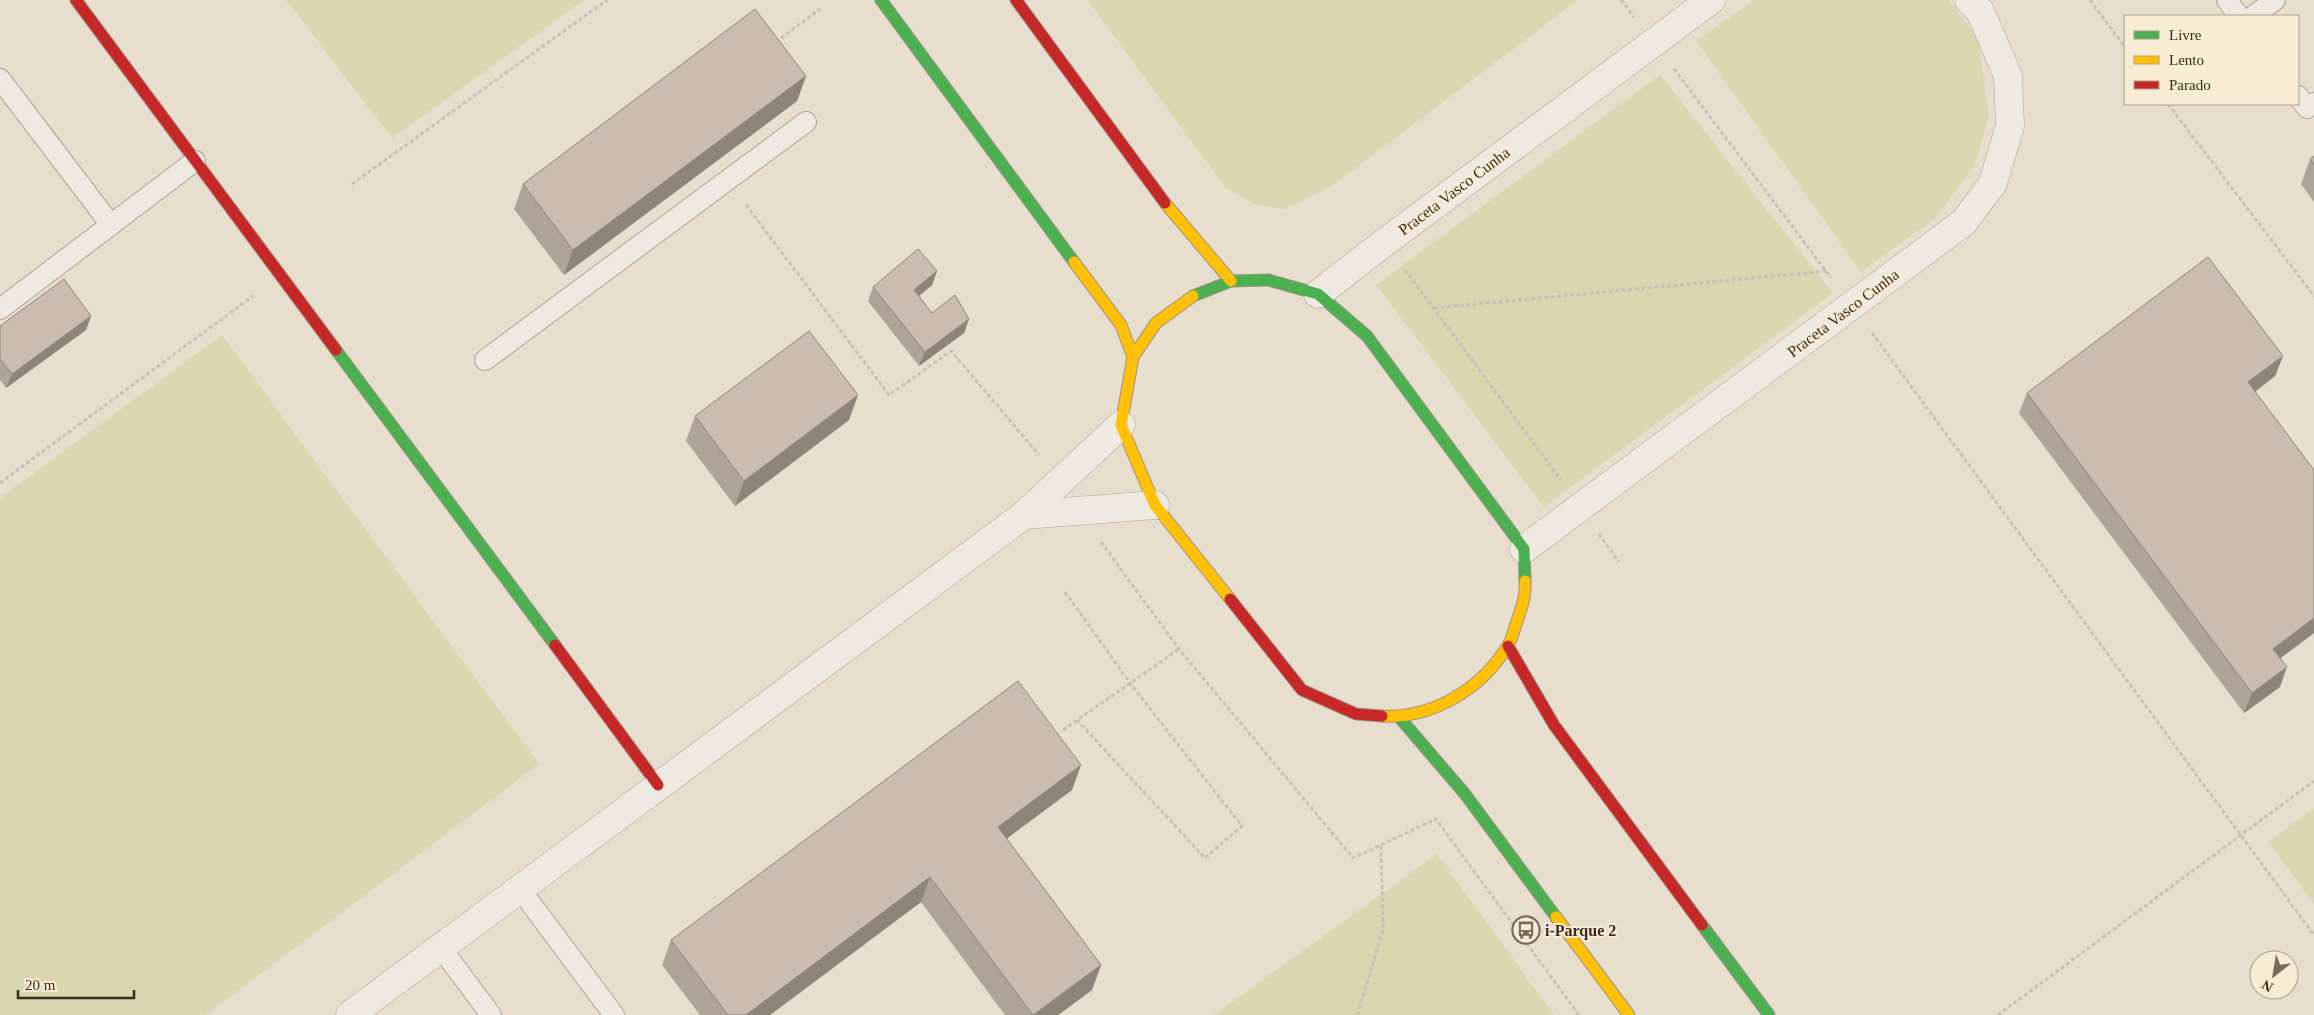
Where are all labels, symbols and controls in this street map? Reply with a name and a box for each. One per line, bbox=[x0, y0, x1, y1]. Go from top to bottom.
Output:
legend bbox=[2124, 15, 2299, 105]
text: Livre bbox=[2169, 27, 2202, 43]
text: Lento bbox=[2169, 52, 2204, 68]
text: Parado bbox=[2169, 77, 2211, 93]
street label: Praceta Vasco Cunha bbox=[1395, 144, 1513, 238]
street label: Praceta Vasco Cunha bbox=[1784, 266, 1902, 360]
bus stop icon: i-Parque 2 bbox=[1511, 915, 1541, 945]
place label: i-Parque 2 bbox=[1545, 922, 1616, 940]
north arrow bbox=[2249, 950, 2299, 1000]
scale bar bbox=[18, 968, 134, 1000]
text: 20 m bbox=[25, 977, 56, 993]
text: N bbox=[2259, 977, 2276, 995]

